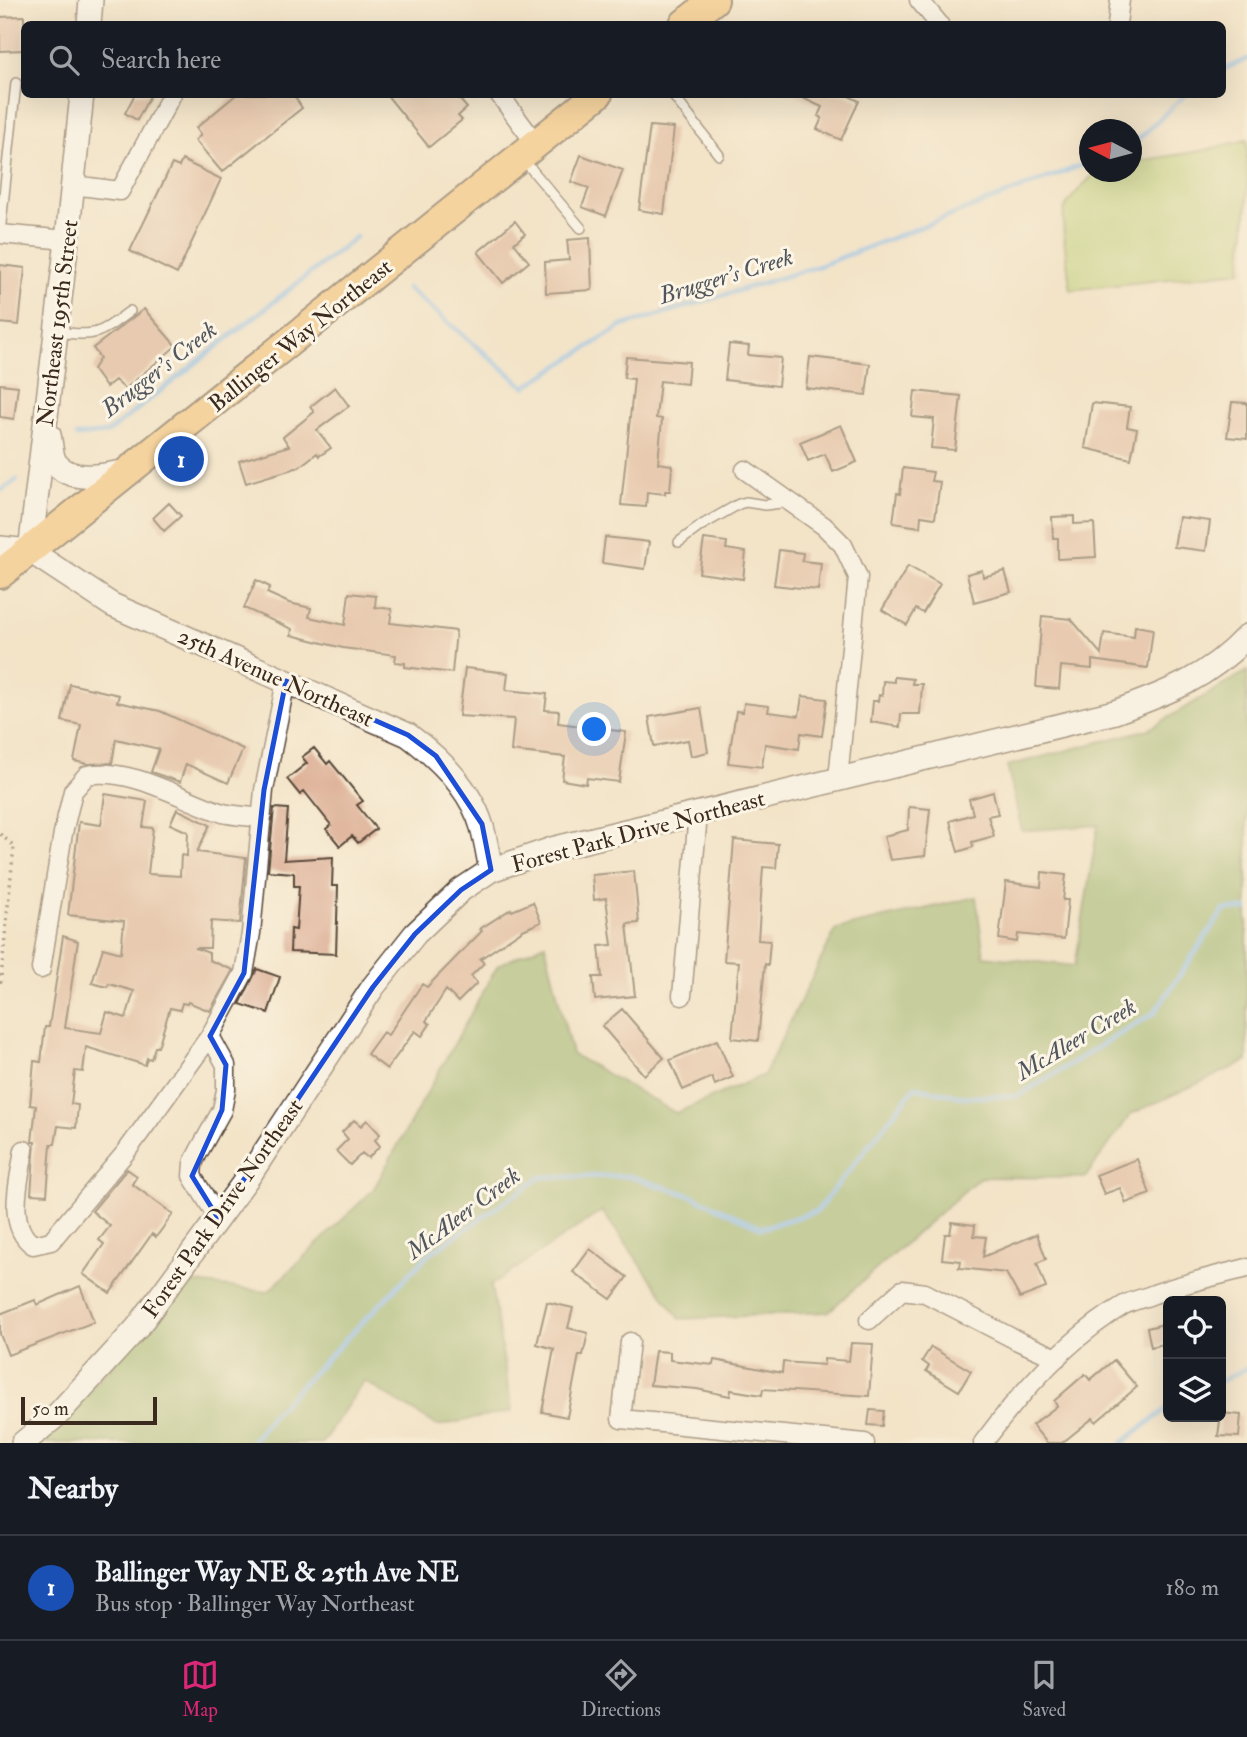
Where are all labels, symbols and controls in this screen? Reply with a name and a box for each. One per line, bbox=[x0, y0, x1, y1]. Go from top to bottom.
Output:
search box bbox=[21, 21, 1226, 98]
icon: search bbox=[45, 41, 83, 79]
text: Search here bbox=[101, 44, 221, 76]
north arrow bbox=[1079, 119, 1142, 182]
street label: Northeast 195th Street bbox=[30, 218, 85, 428]
water label: Brugger's Creek bbox=[654, 241, 797, 312]
street label: Ballinger Way Northeast bbox=[203, 252, 398, 418]
water label: Brugger's Creek bbox=[94, 314, 223, 425]
pin: 1 bbox=[158, 433, 204, 485]
street label: 25th Avenue Northeast bbox=[173, 621, 378, 734]
your location bbox=[577, 712, 611, 746]
street label: Forest Park Drive Northeast bbox=[508, 784, 768, 879]
water label: McAleer Creek bbox=[1009, 991, 1142, 1089]
street label: Forest Park Drive Northeast bbox=[136, 1093, 309, 1324]
water label: McAleer Creek bbox=[398, 1160, 527, 1268]
map controls bbox=[1163, 1296, 1226, 1422]
button: locate bbox=[1163, 1296, 1226, 1359]
button: layers bbox=[1163, 1359, 1226, 1422]
scale bar bbox=[21, 1394, 158, 1426]
text: 50 m bbox=[32, 1397, 69, 1421]
text: Nearby bbox=[28, 1470, 118, 1507]
text: Ballinger Way NE & 25th Ave NE bbox=[95, 1557, 459, 1589]
text: 1 bbox=[47, 1573, 55, 1602]
text: 180 m bbox=[1166, 1573, 1219, 1602]
text: Bus stop · Ballinger Way Northeast bbox=[95, 1589, 415, 1618]
tab: Map bbox=[181, 1656, 219, 1722]
tab: Directions bbox=[581, 1656, 661, 1722]
tab: Saved bbox=[1023, 1656, 1066, 1722]

